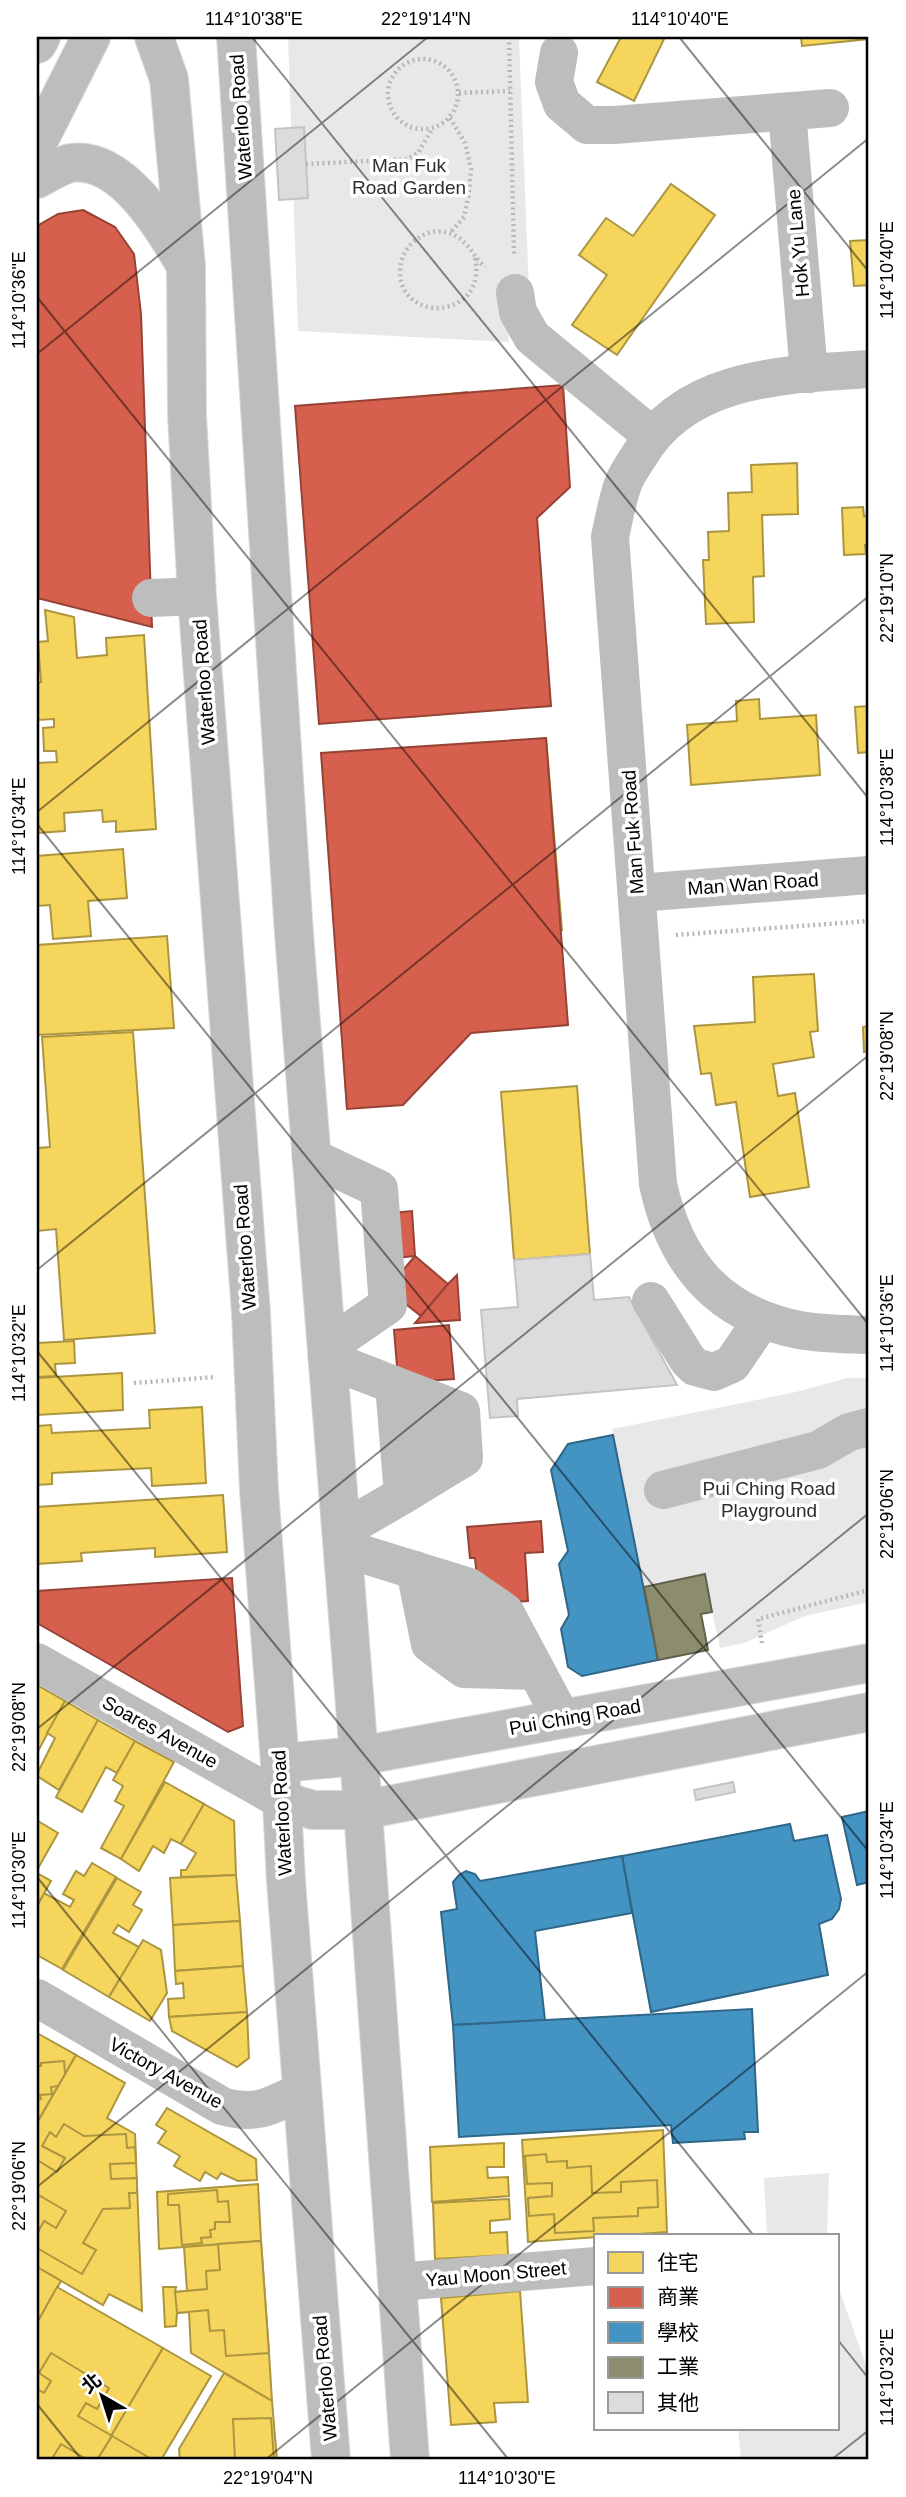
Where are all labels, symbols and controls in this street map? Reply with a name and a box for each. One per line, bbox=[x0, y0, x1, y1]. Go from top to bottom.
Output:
text: 114°10'38"E bbox=[205, 9, 303, 29]
text: 22°19'14"N bbox=[381, 9, 471, 29]
text: 114°10'40"E bbox=[631, 9, 729, 29]
street label: Waterloo Road bbox=[226, 53, 256, 181]
park label: Man Fuk Road Garden bbox=[352, 155, 466, 198]
street label: Hok Yu Lane bbox=[783, 188, 813, 298]
text: 114°10'40"E bbox=[877, 221, 897, 319]
text: 114°10'36"E bbox=[9, 251, 29, 349]
text: 22°19'10"N bbox=[877, 553, 897, 643]
street label: Waterloo Road bbox=[189, 618, 219, 746]
text: 114°10'38"E bbox=[877, 748, 897, 846]
street label: Man Fuk Road bbox=[618, 769, 648, 895]
text: 114°10'34"E bbox=[9, 777, 29, 875]
street label: Man Wan Road bbox=[687, 869, 819, 899]
text: 22°19'08"N bbox=[877, 1011, 897, 1101]
street label: Waterloo Road bbox=[230, 1183, 260, 1311]
text: 114°10'36"E bbox=[877, 1274, 897, 1372]
text: 114°10'32"E bbox=[9, 1304, 29, 1402]
text: 22°19'06"N bbox=[877, 1469, 897, 1559]
park label: Pui Ching Road Playground bbox=[702, 1478, 836, 1521]
text: 22°19'08"N bbox=[9, 1682, 29, 1772]
street label: Soares Avenue bbox=[99, 1692, 221, 1772]
street label: Pui Ching Road bbox=[508, 1695, 642, 1739]
street label: Waterloo Road bbox=[268, 1750, 296, 1876]
text: 114°10'34"E bbox=[877, 1801, 897, 1899]
text: 114°10'30"E bbox=[9, 1831, 29, 1929]
street label: Victory Avenue bbox=[106, 2033, 226, 2113]
text: 22°19'06"N bbox=[9, 2141, 29, 2231]
legend bbox=[594, 2234, 839, 2430]
text: 住宅 bbox=[657, 2251, 699, 2274]
street label: Yau Moon Street bbox=[425, 2257, 568, 2291]
text: 商業 bbox=[657, 2285, 699, 2308]
street label: Waterloo Road bbox=[309, 2314, 341, 2442]
text: 學校 bbox=[657, 2321, 699, 2344]
text: 114°10'32"E bbox=[877, 2328, 897, 2426]
text: 工業 bbox=[657, 2355, 699, 2378]
north arrow bbox=[66, 2360, 136, 2430]
text: 北 bbox=[78, 2369, 106, 2397]
text: 其他 bbox=[657, 2391, 699, 2414]
text: 22°19'04"N bbox=[223, 2468, 313, 2488]
text: 114°10'30"E bbox=[458, 2468, 556, 2488]

